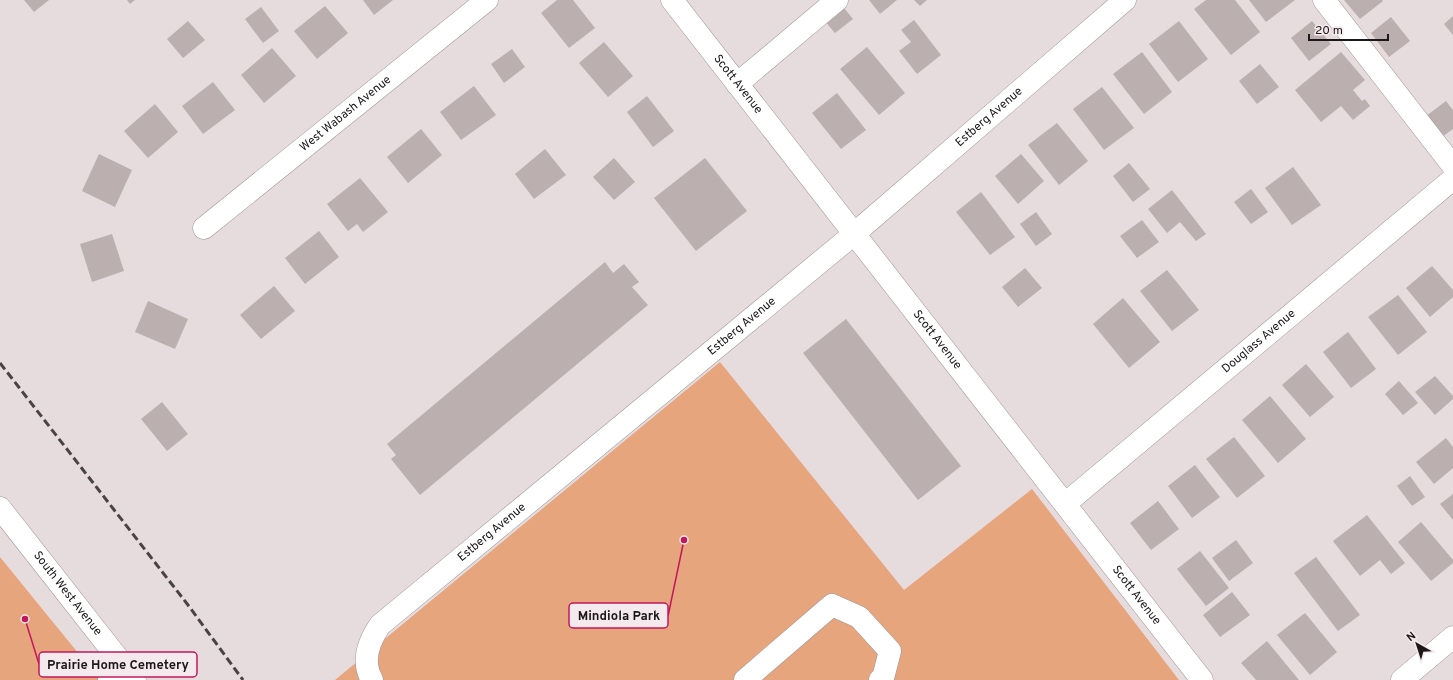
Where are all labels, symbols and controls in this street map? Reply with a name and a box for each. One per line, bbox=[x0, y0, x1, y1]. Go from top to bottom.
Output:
scale bar bbox=[1309, 16, 1388, 42]
text: 20 m bbox=[1315, 23, 1343, 39]
street label: Scott Avenue bbox=[710, 51, 766, 117]
street label: West Wabash Avenue bbox=[297, 72, 395, 156]
street label: Estberg Avenue bbox=[952, 84, 1026, 151]
street label: Estberg Avenue bbox=[704, 294, 779, 359]
street label: Douglass Avenue bbox=[1219, 306, 1299, 377]
street label: Scott Avenue bbox=[909, 307, 965, 373]
street label: Estberg Avenue bbox=[455, 500, 529, 566]
street label: South West Avenue bbox=[29, 548, 105, 639]
street label: Scott Avenue bbox=[1108, 563, 1164, 628]
callout: Mindiola Park bbox=[569, 603, 668, 628]
text: Mindiola Park bbox=[578, 609, 660, 625]
north arrow bbox=[1397, 624, 1437, 664]
text: N bbox=[1404, 629, 1419, 645]
callout: Prairie Home Cemetery bbox=[39, 652, 197, 677]
text: Prairie Home Cemetery bbox=[47, 658, 190, 674]

